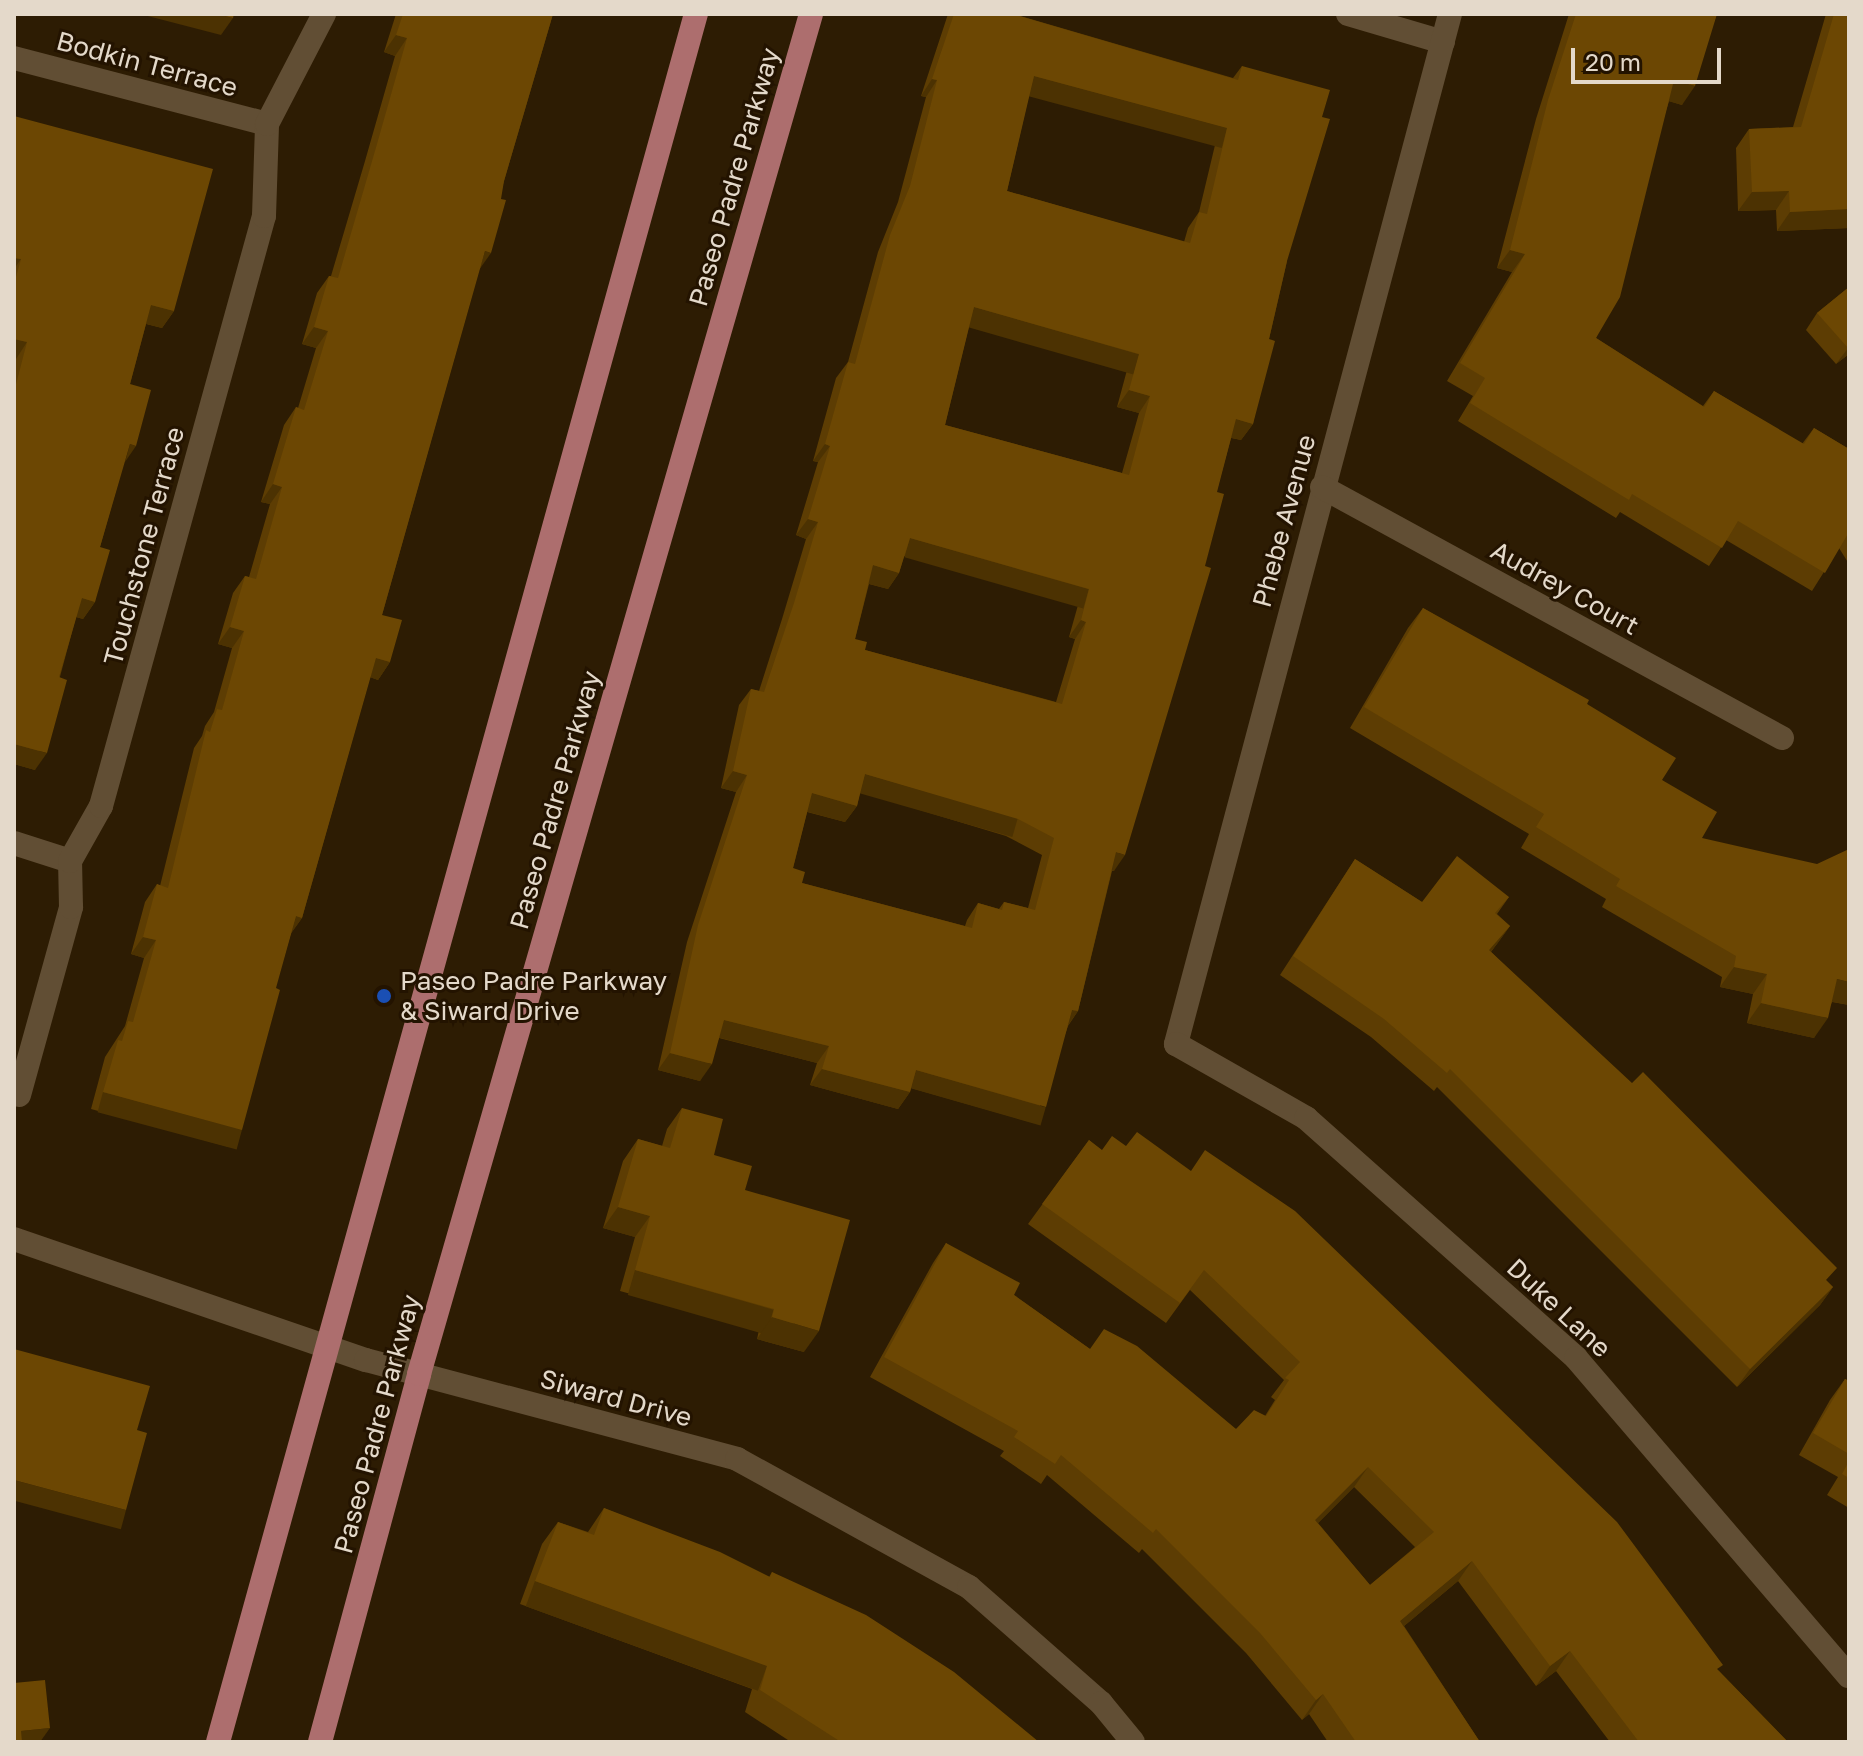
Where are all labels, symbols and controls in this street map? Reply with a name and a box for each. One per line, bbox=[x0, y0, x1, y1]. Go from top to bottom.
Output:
street label: Bodkin Terrace bbox=[53, 25, 241, 103]
scale bar bbox=[1575, 32, 1725, 82]
street label: Paseo Padre Parkway bbox=[682, 44, 786, 310]
text: 20 m bbox=[1585, 47, 1641, 76]
street label: Touchstone Terrace bbox=[97, 423, 191, 669]
street label: Phebe Avenue bbox=[1246, 431, 1322, 611]
street label: Audrey Court bbox=[1486, 535, 1644, 641]
street label: Paseo Padre Parkway bbox=[503, 667, 607, 933]
place label: Paseo Padre Parkway & Siward Drive bbox=[400, 965, 667, 1026]
marker: Paseo Padre Parkway & Siward Drive bbox=[375, 987, 393, 1005]
street label: Duke Lane bbox=[1501, 1252, 1617, 1364]
street label: Paseo Padre Parkway bbox=[327, 1291, 427, 1557]
street label: Siward Drive bbox=[537, 1363, 695, 1433]

